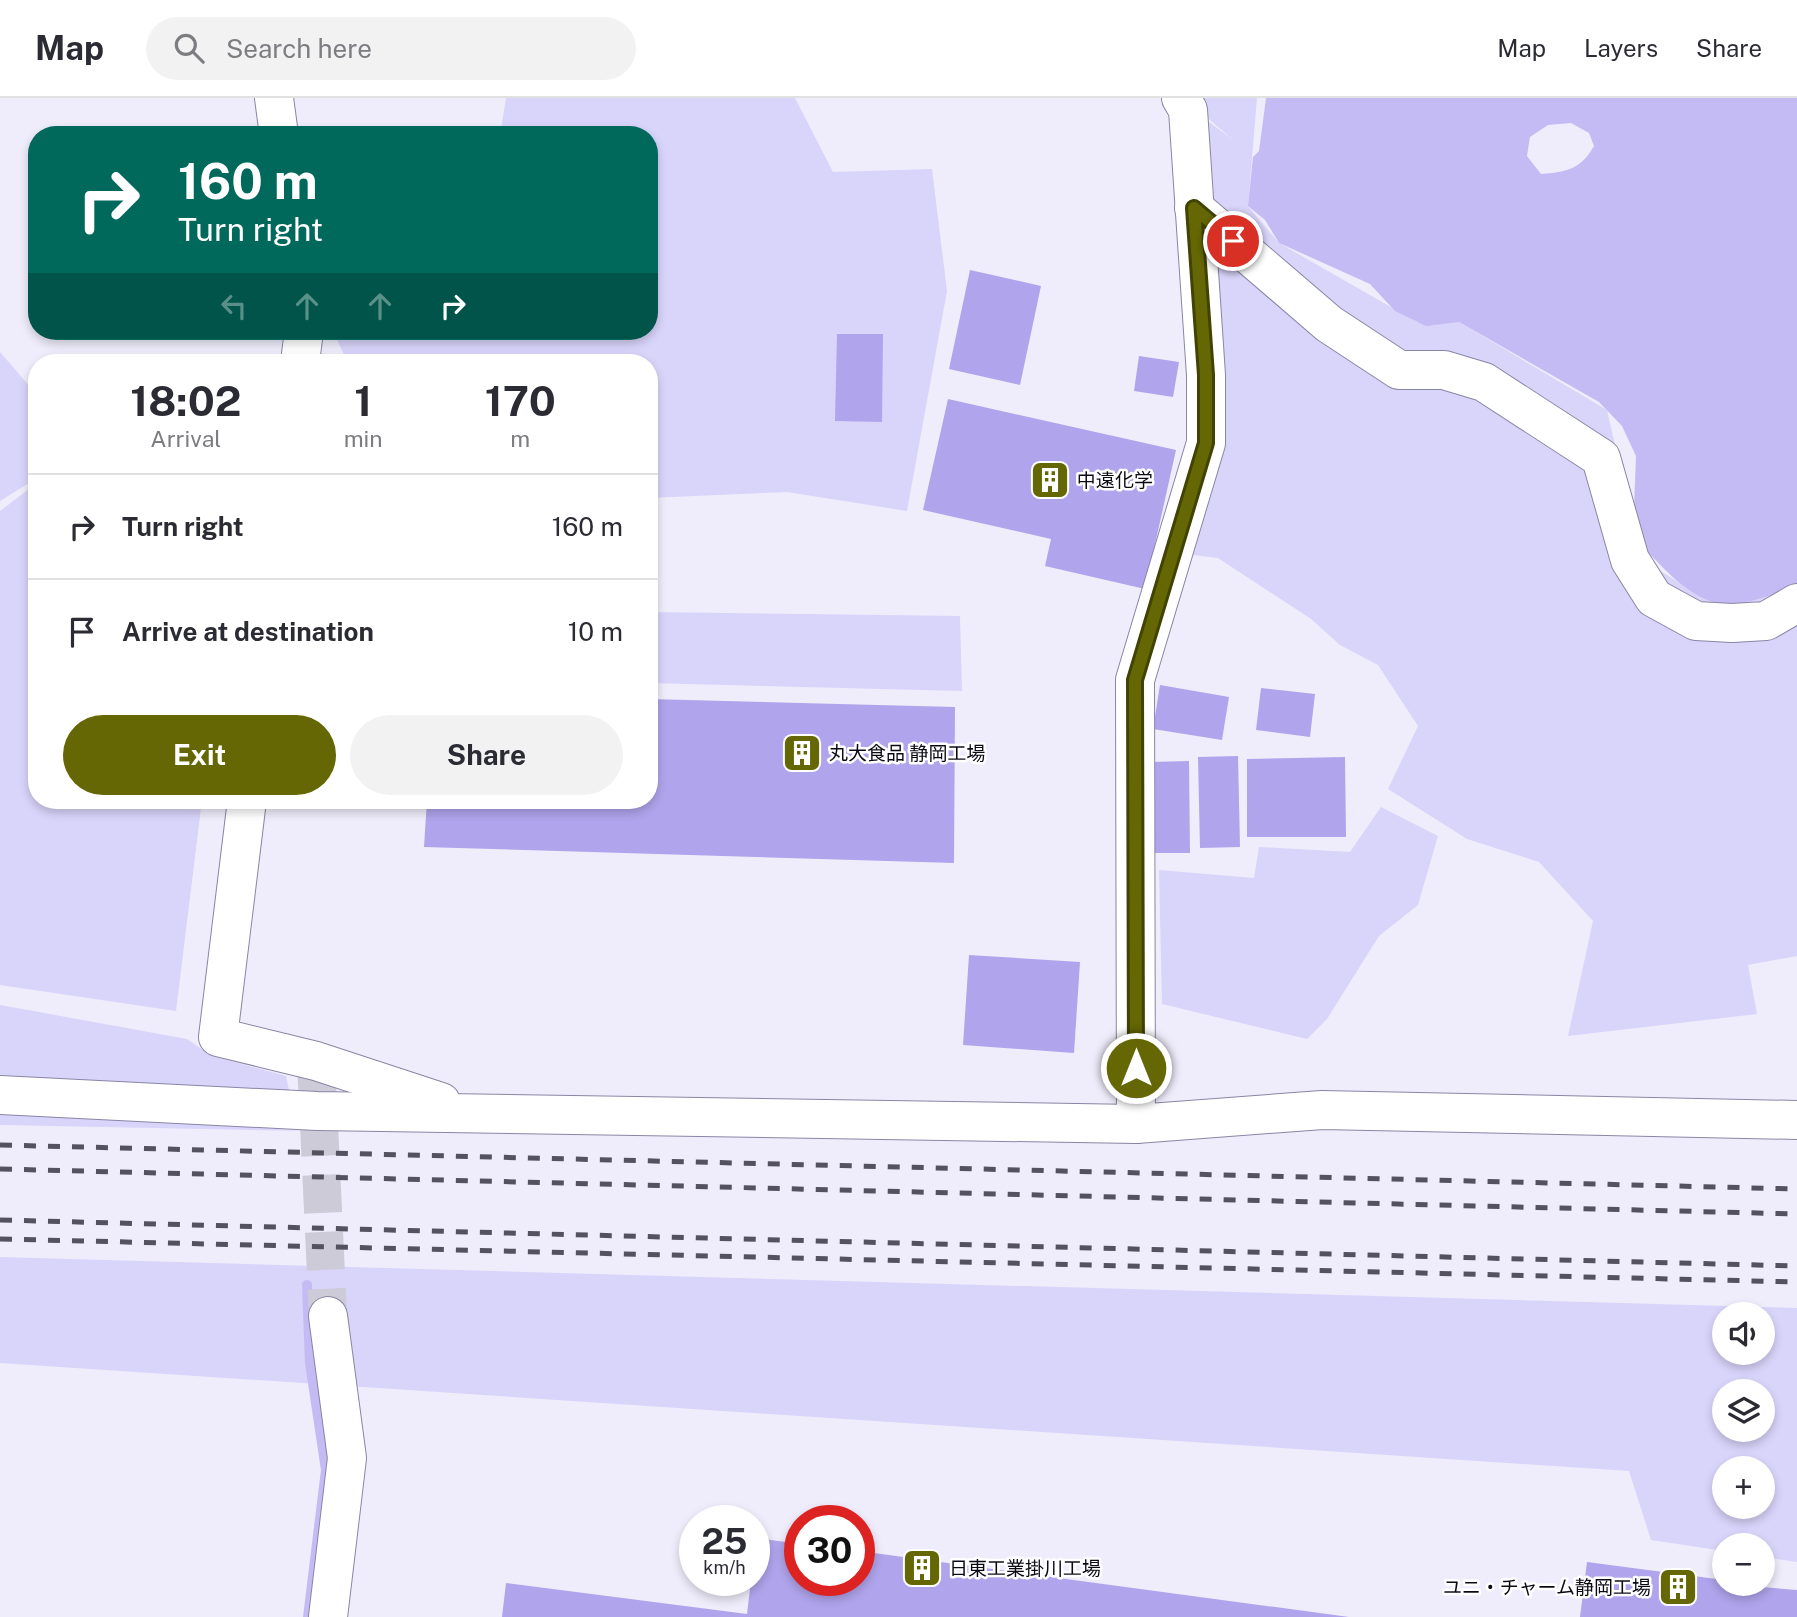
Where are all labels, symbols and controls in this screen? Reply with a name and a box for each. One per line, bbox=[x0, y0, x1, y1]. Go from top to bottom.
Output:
search box bbox=[146, 17, 636, 80]
text: Map bbox=[35, 29, 104, 67]
icon: search bbox=[170, 29, 208, 67]
text: Search here bbox=[226, 33, 372, 64]
text: Map bbox=[1497, 34, 1546, 62]
text: Layers bbox=[1584, 34, 1658, 62]
text: Share bbox=[1696, 34, 1762, 62]
text: 160 m bbox=[178, 152, 318, 210]
icon: right bbox=[63, 154, 154, 245]
text: Turn right bbox=[178, 211, 323, 248]
pin bbox=[1203, 211, 1263, 271]
icon: arrive bbox=[1214, 222, 1252, 260]
icon: left bbox=[215, 287, 253, 325]
icon: ahead bbox=[288, 287, 326, 325]
icon: ahead bbox=[361, 287, 399, 325]
icon: right bbox=[434, 287, 472, 325]
text: 18:02 bbox=[130, 376, 241, 425]
text: 1 bbox=[354, 376, 372, 425]
text: 170 bbox=[485, 376, 556, 425]
text: Arrival bbox=[150, 425, 221, 452]
text: min bbox=[344, 425, 383, 452]
text: m bbox=[510, 425, 530, 452]
building icon: 中遠化学 bbox=[1029, 459, 1071, 501]
place label: 中遠化学 bbox=[1077, 469, 1153, 491]
icon: right bbox=[63, 508, 101, 546]
text: Turn right bbox=[122, 511, 244, 542]
text: 160 m bbox=[552, 511, 623, 542]
icon: arrive bbox=[63, 613, 101, 651]
text: Arrive at destination bbox=[122, 616, 374, 647]
text: 10 m bbox=[568, 616, 623, 647]
button: Exit bbox=[63, 715, 336, 795]
button: Share bbox=[350, 715, 623, 795]
building icon: 丸大食品 静岡工場 bbox=[781, 732, 823, 774]
place label: 丸大食品 静岡工場 bbox=[829, 742, 986, 764]
position arrow bbox=[1099, 1031, 1173, 1105]
map controls bbox=[1712, 1302, 1775, 1596]
button: sound bbox=[1712, 1302, 1775, 1365]
button: layers bbox=[1712, 1379, 1775, 1442]
button: + bbox=[1712, 1456, 1775, 1519]
speed limit sign: 30 bbox=[784, 1505, 875, 1596]
text: 25 bbox=[702, 1521, 747, 1562]
button: − bbox=[1712, 1533, 1775, 1596]
building icon: 日東工業掛川工場 bbox=[901, 1547, 943, 1589]
text: km/h bbox=[703, 1557, 746, 1578]
place label: 日東工業掛川工場 bbox=[949, 1557, 1101, 1579]
building icon: ユニ・チャーム静岡工場 bbox=[1657, 1566, 1699, 1608]
place label: ユニ・チャーム静岡工場 bbox=[1443, 1576, 1651, 1598]

